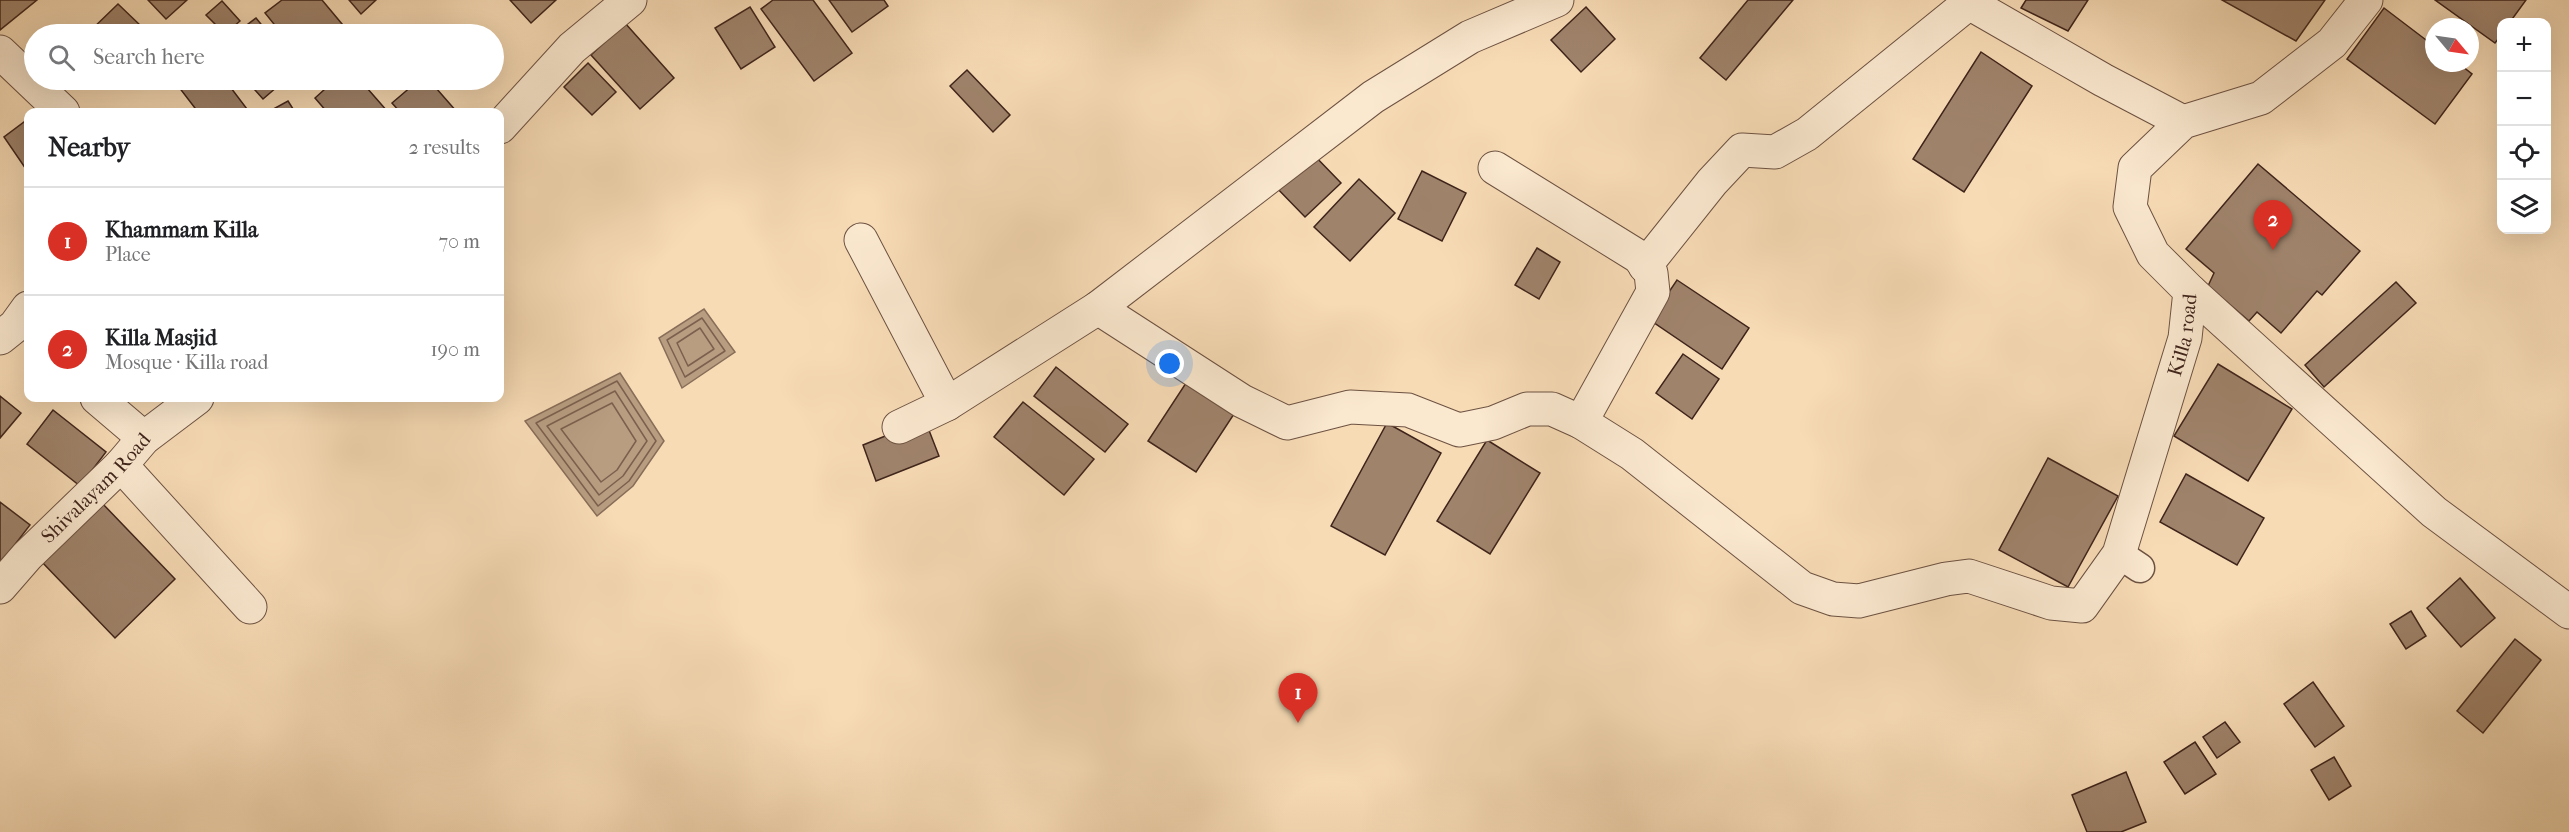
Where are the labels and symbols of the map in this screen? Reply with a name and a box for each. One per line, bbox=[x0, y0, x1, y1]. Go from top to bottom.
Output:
north arrow bbox=[2425, 18, 2479, 72]
pin: 2 bbox=[2254, 200, 2292, 250]
street label: Killa road bbox=[2163, 291, 2201, 379]
your location bbox=[1155, 349, 1184, 378]
street label: Shivalayam Road bbox=[36, 427, 156, 548]
pin: 1 bbox=[1278, 674, 1318, 723]

